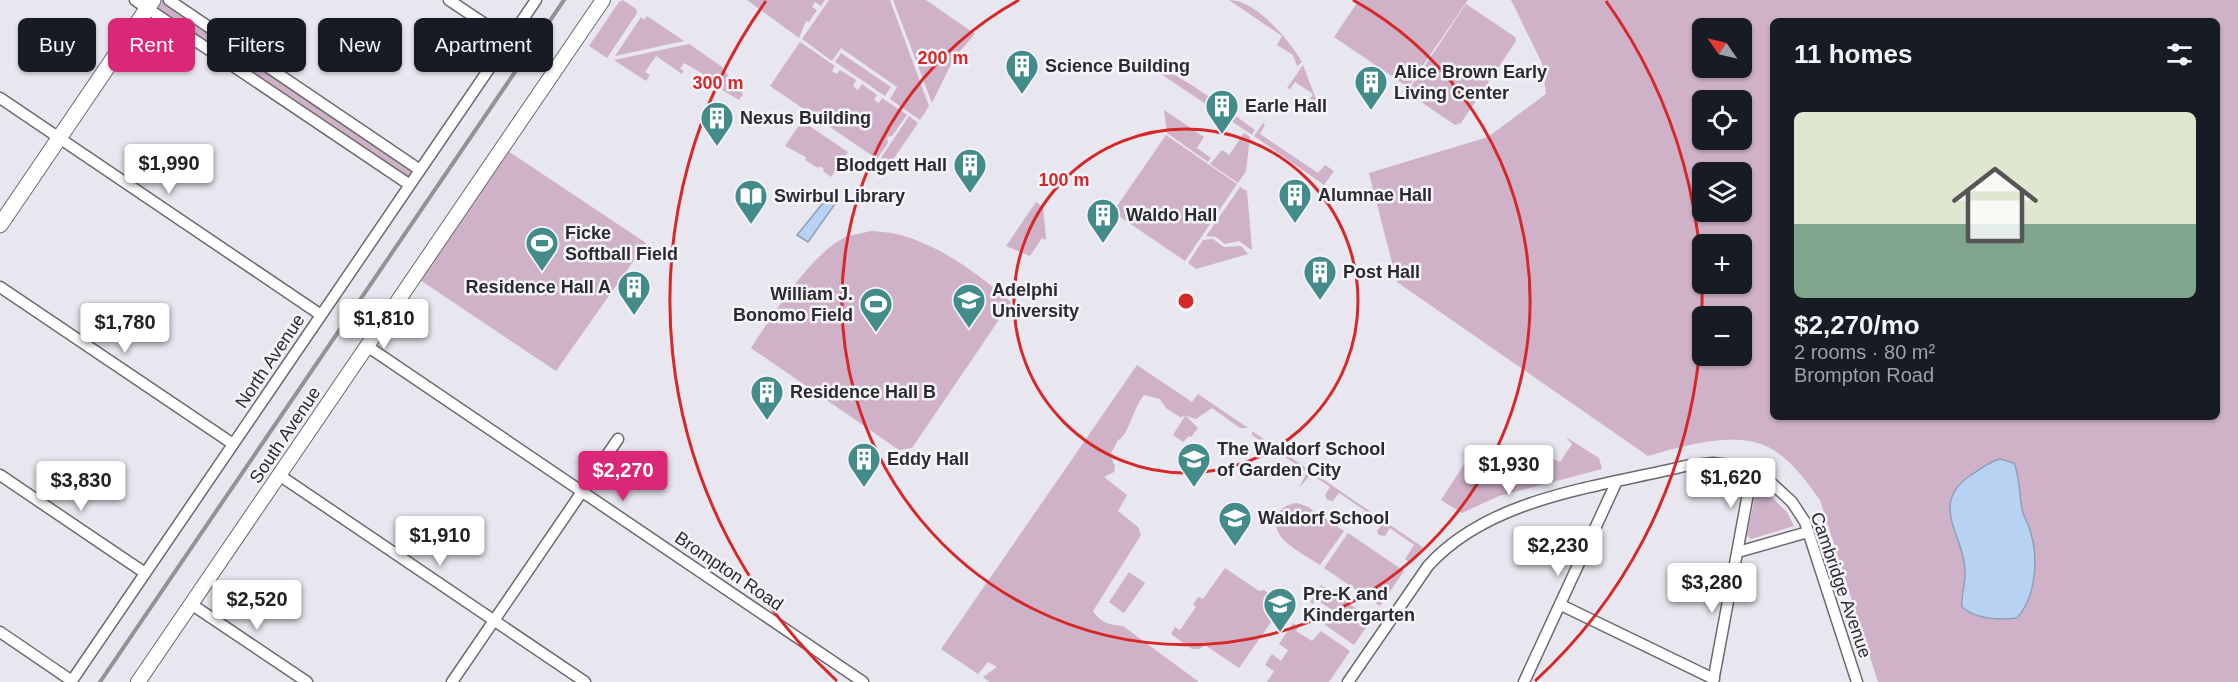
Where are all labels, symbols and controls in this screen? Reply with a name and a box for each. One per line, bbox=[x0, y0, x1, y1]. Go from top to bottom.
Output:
chip: Buy bbox=[18, 18, 96, 72]
chip: Rent bbox=[108, 18, 195, 72]
chip: Filters bbox=[207, 18, 306, 72]
chip: New bbox=[318, 18, 402, 72]
chip: Apartment bbox=[414, 18, 553, 72]
north arrow bbox=[1692, 18, 1752, 78]
map controls bbox=[1692, 18, 1752, 366]
icon: filters bbox=[2163, 38, 2196, 71]
text: 11 homes bbox=[1794, 39, 1913, 69]
text: 200 m bbox=[917, 48, 969, 68]
building icon: Science Building bbox=[1004, 48, 1040, 95]
place label: Science Building bbox=[1045, 56, 1190, 76]
place label: Alice Brown Early Living Center bbox=[1394, 62, 1547, 103]
building icon: Alice Brown Early Living Center bbox=[1353, 64, 1389, 111]
text: 300 m bbox=[692, 73, 744, 93]
building icon: Earle Hall bbox=[1204, 88, 1240, 135]
button: locate bbox=[1692, 90, 1752, 150]
place label: Earle Hall bbox=[1245, 96, 1327, 116]
building icon: Nexus Building bbox=[699, 100, 735, 147]
place label: Nexus Building bbox=[740, 108, 871, 128]
pin: $1,990 bbox=[120, 144, 218, 195]
building icon: Blodgett Hall bbox=[952, 147, 988, 194]
icon: home bbox=[1941, 151, 2049, 259]
text: $1,990 bbox=[138, 152, 200, 174]
place label: Blodgett Hall bbox=[836, 155, 947, 175]
button: layers bbox=[1692, 162, 1752, 222]
text: 100 m bbox=[1038, 170, 1090, 190]
building icon: Alumnae Hall bbox=[1277, 177, 1313, 224]
library icon: Swirbul Library bbox=[733, 178, 769, 225]
place label: Alumnae Hall bbox=[1318, 185, 1432, 205]
place label: Swirbul Library bbox=[774, 186, 905, 206]
building icon: Waldo Hall bbox=[1085, 197, 1121, 244]
place label: Waldo Hall bbox=[1126, 205, 1217, 225]
place label: Ficke Softball Field bbox=[565, 223, 678, 264]
sports icon: Ficke Softball Field bbox=[524, 225, 560, 272]
button: + bbox=[1692, 234, 1752, 294]
building icon: Post Hall bbox=[1302, 254, 1338, 301]
place label: Post Hall bbox=[1343, 262, 1420, 282]
building icon: Residence Hall A bbox=[616, 269, 652, 316]
place label: Residence Hall A bbox=[466, 277, 611, 297]
place label: Adelphi University bbox=[992, 280, 1079, 321]
school or university icon: Adelphi University bbox=[951, 282, 987, 329]
place label: William J. Bonomo Field bbox=[733, 284, 853, 325]
sports icon: William J. Bonomo Field bbox=[858, 286, 894, 333]
centre of rings bbox=[1176, 291, 1196, 311]
pin: $1,810 bbox=[335, 299, 433, 350]
pin: $1,780 bbox=[76, 303, 174, 354]
button: − bbox=[1692, 306, 1752, 366]
text: $1,810 bbox=[353, 307, 415, 329]
street label: North Avenue bbox=[231, 310, 309, 412]
text: $2,270/mo bbox=[1794, 310, 1920, 340]
text: $1,780 bbox=[94, 311, 156, 333]
text: 2 rooms · 80 m² bbox=[1794, 341, 1935, 363]
text: Brompton Road bbox=[1794, 364, 1934, 386]
building icon: Residence Hall B bbox=[749, 374, 785, 421]
place label: Residence Hall B bbox=[790, 382, 936, 402]
street label: South Avenue bbox=[245, 383, 325, 487]
place label: The Waldorf School of Garden City bbox=[1217, 439, 1385, 480]
building icon: Eddy Hall bbox=[846, 441, 882, 488]
school or university icon: The Waldorf School of Garden City bbox=[1176, 441, 1212, 488]
pin: $1,930 bbox=[1460, 445, 1558, 496]
place label: Eddy Hall bbox=[887, 449, 969, 469]
pin: $2,270 bbox=[574, 451, 672, 502]
text: $1,930 bbox=[1478, 453, 1540, 475]
pin: $1,620 bbox=[1682, 458, 1780, 509]
text: $2,270 bbox=[592, 459, 654, 481]
pin: $3,830 bbox=[32, 461, 130, 512]
text: $1,620 bbox=[1700, 466, 1762, 488]
text: $3,830 bbox=[50, 469, 112, 491]
school or university icon: Waldorf School bbox=[1217, 500, 1253, 547]
place label: Waldorf School bbox=[1258, 508, 1389, 528]
street label: Cambridge Avenue bbox=[1807, 510, 1875, 660]
pin: $1,910 bbox=[391, 516, 489, 567]
text: $1,910 bbox=[409, 524, 471, 546]
pin: $2,230 bbox=[1509, 526, 1607, 577]
street label: Brompton Road bbox=[671, 527, 787, 615]
text: $2,230 bbox=[1527, 534, 1589, 556]
pin: $3,280 bbox=[1663, 563, 1761, 614]
text: $3,280 bbox=[1681, 571, 1743, 593]
pin: $2,520 bbox=[208, 580, 306, 631]
place label: Pre-K and Kindergarten bbox=[1303, 584, 1415, 625]
school or university icon: Pre-K and Kindergarten bbox=[1262, 586, 1298, 633]
text: $2,520 bbox=[226, 588, 288, 610]

